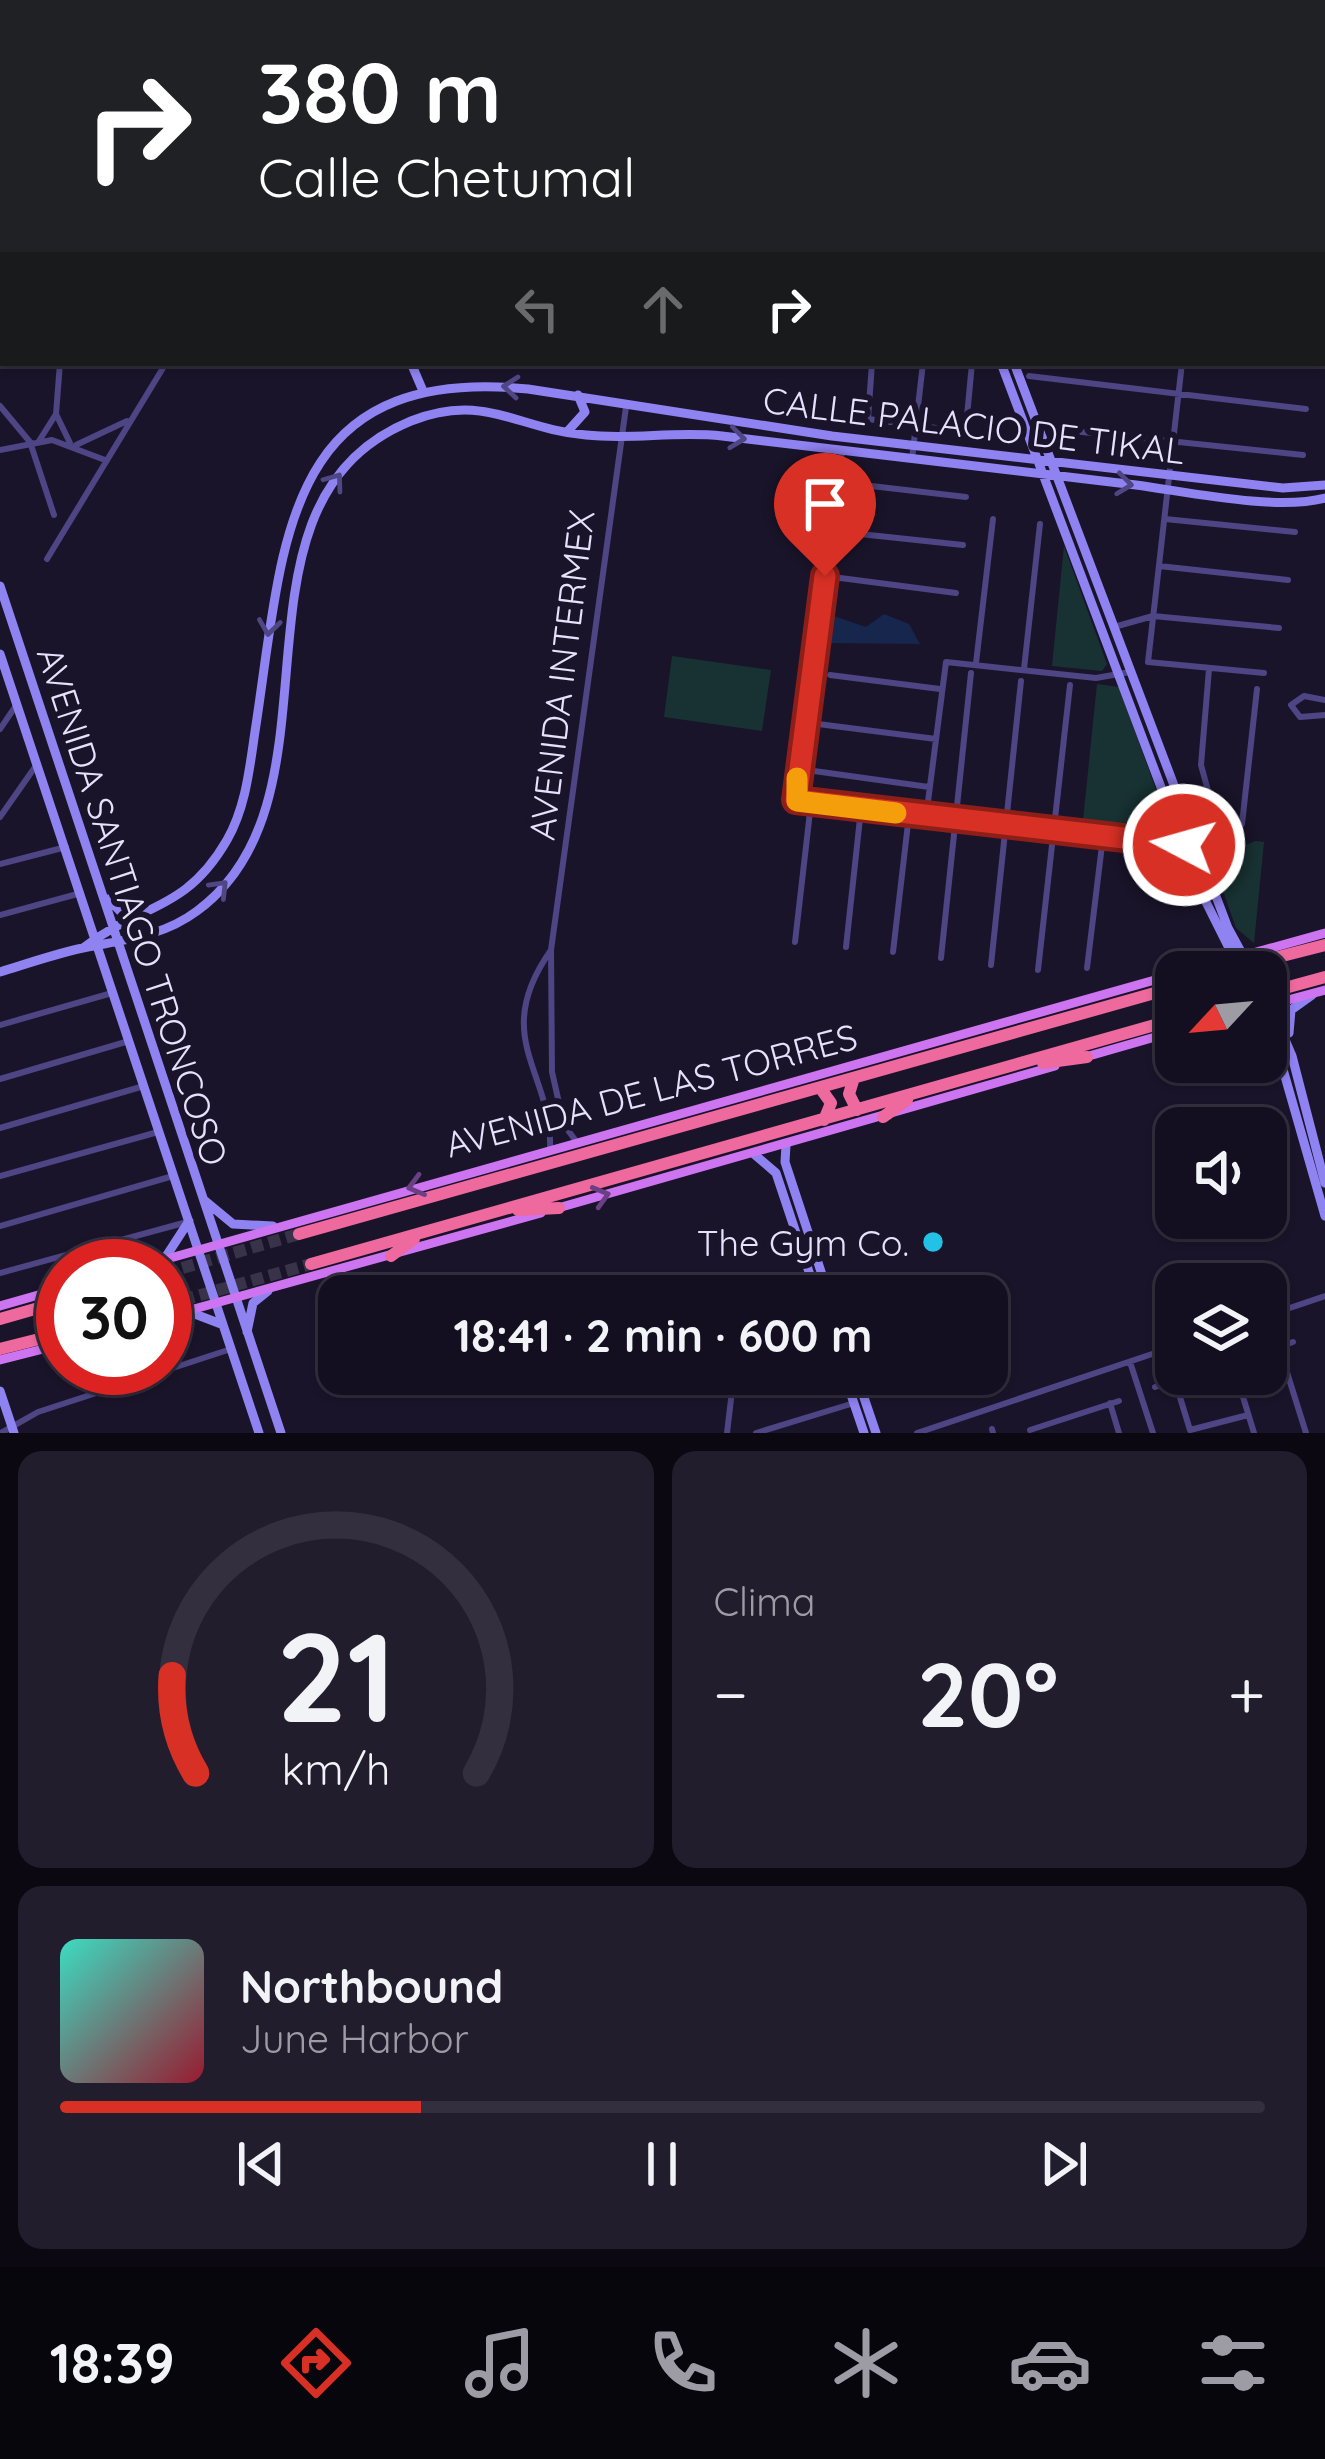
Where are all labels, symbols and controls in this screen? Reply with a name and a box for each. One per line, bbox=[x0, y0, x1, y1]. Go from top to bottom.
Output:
text: 380 m bbox=[258, 39, 502, 144]
icon: right bbox=[60, 48, 216, 204]
text: Calle Chetumal bbox=[258, 143, 635, 211]
icon: left bbox=[504, 276, 570, 342]
icon: ahead bbox=[630, 276, 696, 342]
icon: right bbox=[756, 276, 822, 342]
one-way arrow bbox=[501, 375, 520, 400]
street label: CALLE PALACIO DE TIKAL bbox=[761, 377, 1187, 473]
one-way arrow bbox=[727, 424, 747, 450]
pin bbox=[774, 453, 876, 576]
one-way arrow bbox=[1114, 470, 1134, 496]
icon: arrive bbox=[792, 471, 858, 537]
one-way arrow bbox=[321, 472, 343, 494]
street label: AVENIDA INTERMEX bbox=[518, 508, 604, 842]
one-way arrow bbox=[257, 617, 283, 637]
street label: AVENIDA SANTIAGO TRONCOSO bbox=[28, 641, 238, 1171]
position arrow bbox=[1121, 782, 1247, 908]
one-way arrow bbox=[206, 881, 228, 903]
north arrow bbox=[1155, 951, 1287, 1083]
map controls bbox=[1155, 951, 1287, 1395]
street label: AVENIDA DE LAS TORRES bbox=[440, 1013, 862, 1167]
button: sound bbox=[1155, 1107, 1287, 1239]
one-way arrow bbox=[406, 1171, 427, 1196]
one-way arrow bbox=[590, 1185, 611, 1210]
place label: The Gym Co. bbox=[697, 1220, 909, 1265]
marker: The Gym Co. bbox=[920, 1229, 946, 1255]
speed limit sign: 30 bbox=[36, 1239, 192, 1395]
button: layers bbox=[1155, 1263, 1287, 1395]
text: 18:41 · 2 min · 600 m bbox=[454, 1307, 872, 1363]
text: Clima bbox=[714, 1577, 816, 1626]
text: 21 bbox=[276, 1597, 396, 1753]
text: 20° bbox=[917, 1637, 1059, 1750]
text: − bbox=[714, 1652, 748, 1735]
text: + bbox=[1228, 1652, 1265, 1735]
text: km/h bbox=[281, 1741, 390, 1795]
text: Northbound bbox=[240, 1958, 503, 2014]
text: June Harbor bbox=[240, 2014, 469, 2063]
icon: previous bbox=[228, 2131, 294, 2197]
icon: pause bbox=[629, 2131, 695, 2197]
icon: next bbox=[1031, 2131, 1097, 2197]
icon: directions bbox=[274, 2321, 358, 2405]
icon: music bbox=[458, 2321, 542, 2405]
icon: phone bbox=[641, 2321, 725, 2405]
icon: climate bbox=[824, 2321, 908, 2405]
icon: car bbox=[1008, 2321, 1092, 2405]
icon: filters bbox=[1191, 2321, 1275, 2405]
text: 18:39 bbox=[50, 2329, 175, 2397]

